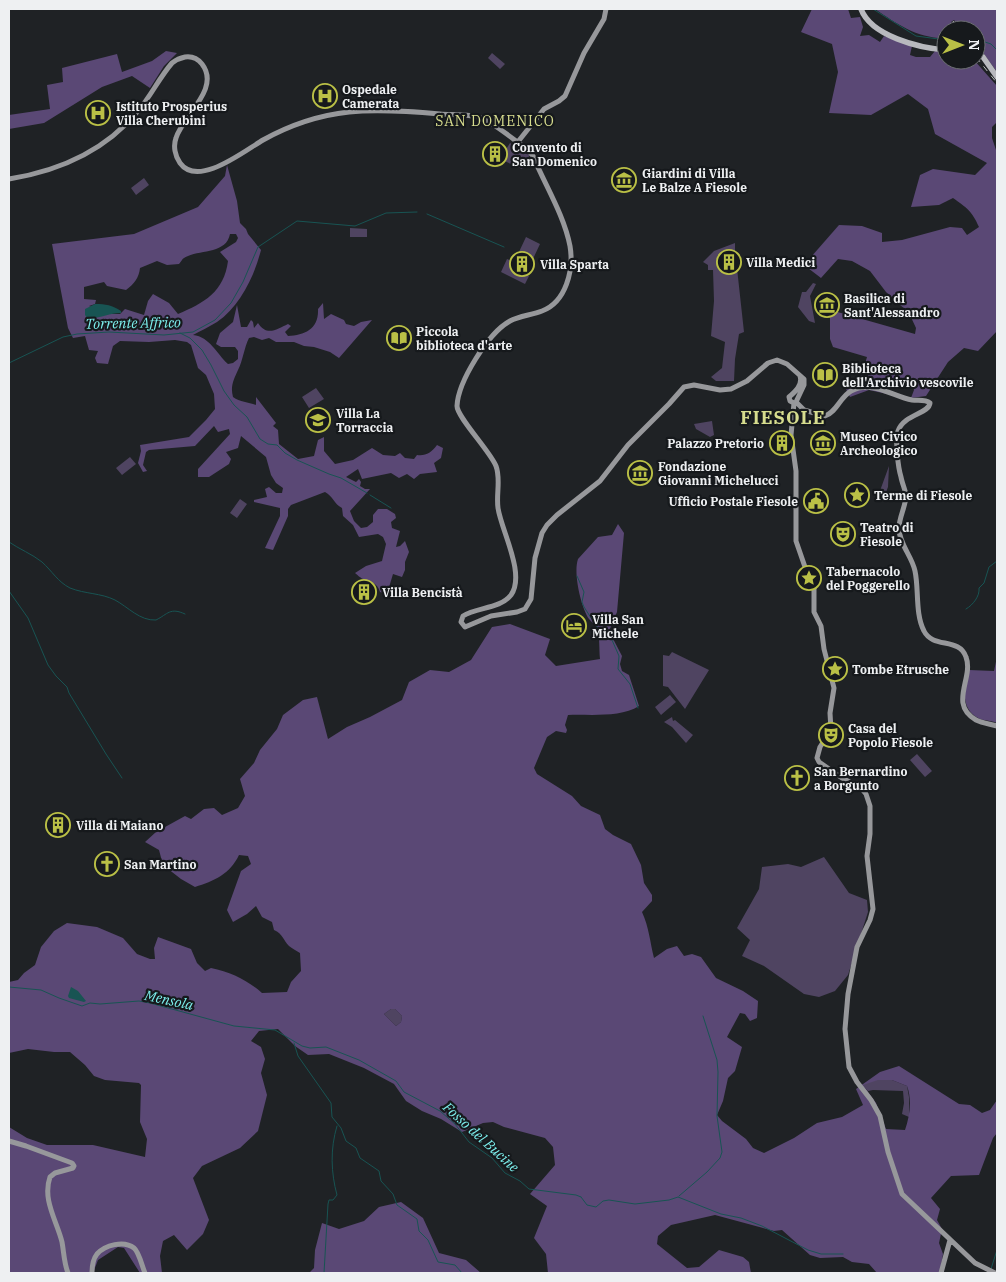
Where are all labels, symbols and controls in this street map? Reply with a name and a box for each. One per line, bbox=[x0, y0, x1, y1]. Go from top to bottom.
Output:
north arrow bbox=[936, 20, 986, 70]
text: N bbox=[965, 39, 983, 51]
place label: Ospedale Camerata bbox=[342, 82, 399, 111]
hospital icon: Ospedale Camerata bbox=[312, 83, 338, 109]
place label: Istituto Prosperius Villa Cherubini bbox=[116, 99, 227, 128]
hospital icon: Istituto Prosperius Villa Cherubini bbox=[85, 100, 111, 126]
district label: SAN DOMENICO bbox=[435, 112, 555, 130]
place label: Convento di San Domenico bbox=[512, 140, 597, 169]
building icon: Convento di San Domenico bbox=[482, 141, 508, 167]
place label: Giardini di Villa Le Balze A Fiesole bbox=[642, 166, 747, 195]
museum icon: Giardini di Villa Le Balze A Fiesole bbox=[611, 167, 637, 193]
building icon: Villa Medici bbox=[716, 249, 742, 275]
building icon: Villa Sparta bbox=[509, 251, 535, 277]
place label: Villa Medici bbox=[746, 255, 815, 270]
place label: Villa Sparta bbox=[540, 257, 609, 272]
place label: Basilica di Sant'Alessandro bbox=[844, 291, 940, 320]
museum icon: Basilica di Sant'Alessandro bbox=[814, 292, 840, 318]
water label: Torrente Affrico bbox=[85, 313, 181, 333]
place label: Piccola biblioteca d'arte bbox=[416, 324, 512, 353]
library icon: Piccola biblioteca d'arte bbox=[386, 325, 412, 351]
place label: Biblioteca dell'Archivio vescovile bbox=[842, 361, 974, 390]
library icon: Biblioteca dell'Archivio vescovile bbox=[812, 362, 838, 388]
place label: Villa La Torraccia bbox=[336, 406, 393, 435]
district label: FIESOLE bbox=[740, 406, 826, 429]
school or university icon: Villa La Torraccia bbox=[305, 407, 331, 433]
place label: Museo Civico Archeologico bbox=[840, 429, 918, 458]
building icon: Palazzo Pretorio bbox=[769, 430, 795, 456]
museum icon: Museo Civico Archeologico bbox=[810, 430, 836, 456]
place label: Palazzo Pretorio bbox=[667, 436, 764, 451]
place label: Fondazione Giovanni Michelucci bbox=[658, 459, 779, 488]
museum icon: Fondazione Giovanni Michelucci bbox=[627, 460, 653, 486]
place icon: Terme di Fiesole bbox=[844, 482, 870, 508]
public building icon: Ufficio Postale Fiesole bbox=[803, 488, 829, 514]
place label: Terme di Fiesole bbox=[874, 488, 972, 503]
place label: Ufficio Postale Fiesole bbox=[668, 494, 798, 509]
place label: Teatro di Fiesole bbox=[860, 520, 914, 549]
theatre icon: Teatro di Fiesole bbox=[830, 521, 856, 547]
place label: Tabernacolo del Poggerello bbox=[826, 564, 910, 593]
place icon: Tabernacolo del Poggerello bbox=[796, 565, 822, 591]
building icon: Villa Bencistà bbox=[351, 579, 377, 605]
place label: Villa Bencistà bbox=[382, 585, 463, 600]
place label: Villa San Michele bbox=[592, 612, 644, 641]
hotel icon: Villa San Michele bbox=[561, 613, 587, 639]
place icon: Tombe Etrusche bbox=[822, 656, 848, 682]
place label: Tombe Etrusche bbox=[852, 662, 949, 677]
place label: Casa del Popolo Fiesole bbox=[848, 721, 933, 750]
theatre icon: Casa del Popolo Fiesole bbox=[818, 722, 844, 748]
place label: San Bernardino a Borgunto bbox=[814, 764, 908, 793]
church icon: San Bernardino a Borgunto bbox=[784, 765, 810, 791]
building icon: Villa di Maiano bbox=[45, 812, 71, 838]
place label: Villa di Maiano bbox=[76, 818, 163, 833]
church icon: San Martino bbox=[94, 851, 120, 877]
place label: San Martino bbox=[124, 857, 196, 872]
water label: Mensola bbox=[142, 986, 195, 1014]
water label: Fosso del Bucine bbox=[438, 1097, 523, 1176]

